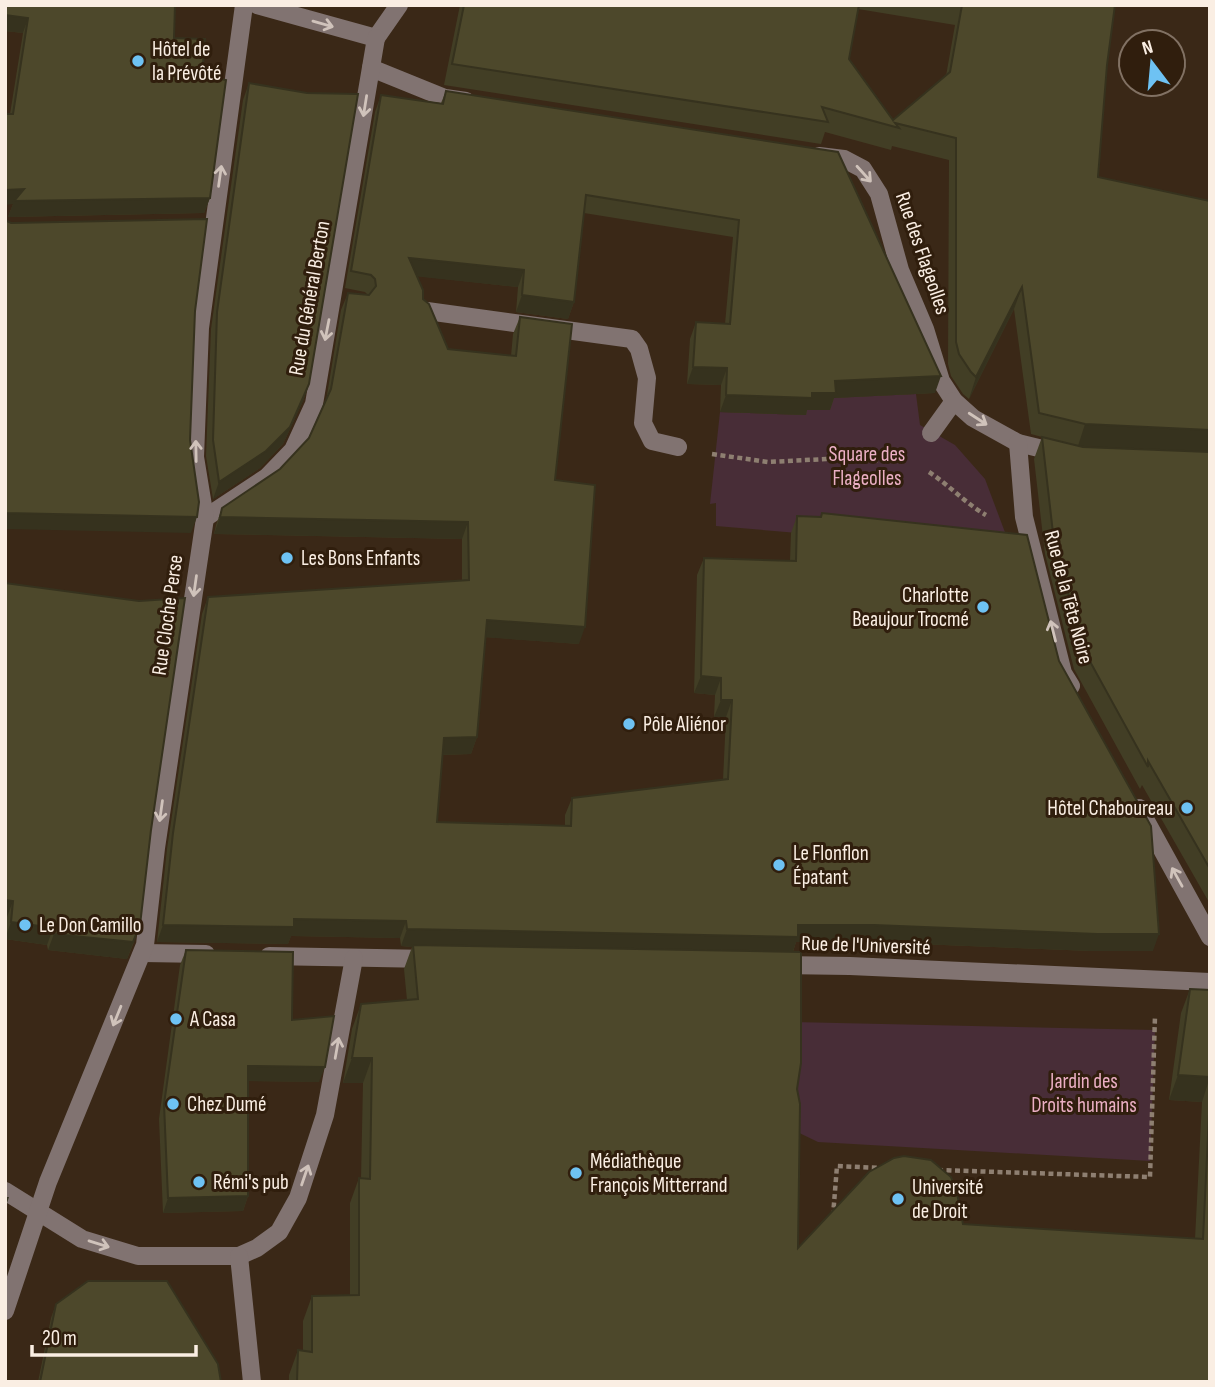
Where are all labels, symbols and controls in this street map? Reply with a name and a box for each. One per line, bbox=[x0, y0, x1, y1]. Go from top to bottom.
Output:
one-way arrow bbox=[312, 18, 334, 31]
north arrow bbox=[1117, 28, 1187, 98]
text: N bbox=[1140, 36, 1156, 61]
place label: Hôtel de la Prévôté bbox=[152, 37, 222, 86]
marker: Hôtel de la Prévôté bbox=[130, 53, 146, 69]
one-way arrow bbox=[358, 94, 371, 117]
one-way arrow bbox=[214, 165, 227, 188]
one-way arrow bbox=[855, 165, 872, 183]
street label: Rue des Flageolles bbox=[890, 189, 955, 318]
street label: Rue du Général Berton bbox=[284, 219, 335, 377]
one-way arrow bbox=[320, 318, 334, 341]
one-way arrow bbox=[968, 412, 987, 427]
one-way arrow bbox=[189, 440, 203, 463]
park label: Square des Flageolles bbox=[829, 442, 905, 491]
street label: Rue de la Tête Noire bbox=[1039, 528, 1098, 667]
place label: Les Bons Enfants bbox=[301, 546, 420, 571]
marker: Les Bons Enfants bbox=[279, 550, 295, 566]
street label: Rue Cloche Perse bbox=[147, 553, 188, 677]
one-way arrow bbox=[188, 574, 201, 597]
place label: Charlotte Beaujour Trocmé bbox=[852, 583, 969, 632]
marker: Charlotte Beaujour Trocmé bbox=[975, 599, 991, 615]
one-way arrow bbox=[1046, 620, 1059, 643]
place label: Pôle Aliénor bbox=[643, 712, 726, 737]
marker: Pôle Aliénor bbox=[621, 716, 637, 732]
place label: Hôtel Chaboureau bbox=[1047, 796, 1173, 821]
one-way arrow bbox=[154, 799, 167, 822]
marker: Hôtel Chaboureau bbox=[1179, 800, 1195, 816]
place label: Le Flonflon Épatant bbox=[793, 841, 869, 890]
marker: Le Flonflon Épatant bbox=[771, 857, 787, 873]
one-way arrow bbox=[1170, 867, 1184, 887]
place label: Le Don Camillo bbox=[39, 913, 142, 938]
marker: Le Don Camillo bbox=[17, 917, 33, 933]
street label: Rue de l'Université bbox=[801, 931, 931, 960]
one-way arrow bbox=[110, 1005, 123, 1026]
place label: A Casa bbox=[189, 1007, 236, 1032]
marker: A Casa bbox=[168, 1011, 184, 1027]
one-way arrow bbox=[331, 1037, 345, 1060]
park label: Jardin des Droits humains bbox=[1031, 1069, 1137, 1118]
place label: Chez Dumé bbox=[187, 1092, 267, 1117]
marker: Chez Dumé bbox=[165, 1096, 181, 1112]
place label: Médiathèque François Mitterrand bbox=[590, 1149, 728, 1198]
one-way arrow bbox=[300, 1164, 313, 1186]
marker: Médiathèque François Mitterrand bbox=[568, 1165, 584, 1181]
place label: Rémi's pub bbox=[213, 1170, 289, 1195]
marker: Rémi's pub bbox=[191, 1174, 207, 1190]
place label: Université de Droit bbox=[912, 1175, 984, 1224]
marker: Université de Droit bbox=[890, 1191, 906, 1207]
one-way arrow bbox=[88, 1238, 110, 1251]
scale bar bbox=[32, 1314, 196, 1358]
text: 20 m bbox=[42, 1326, 77, 1351]

